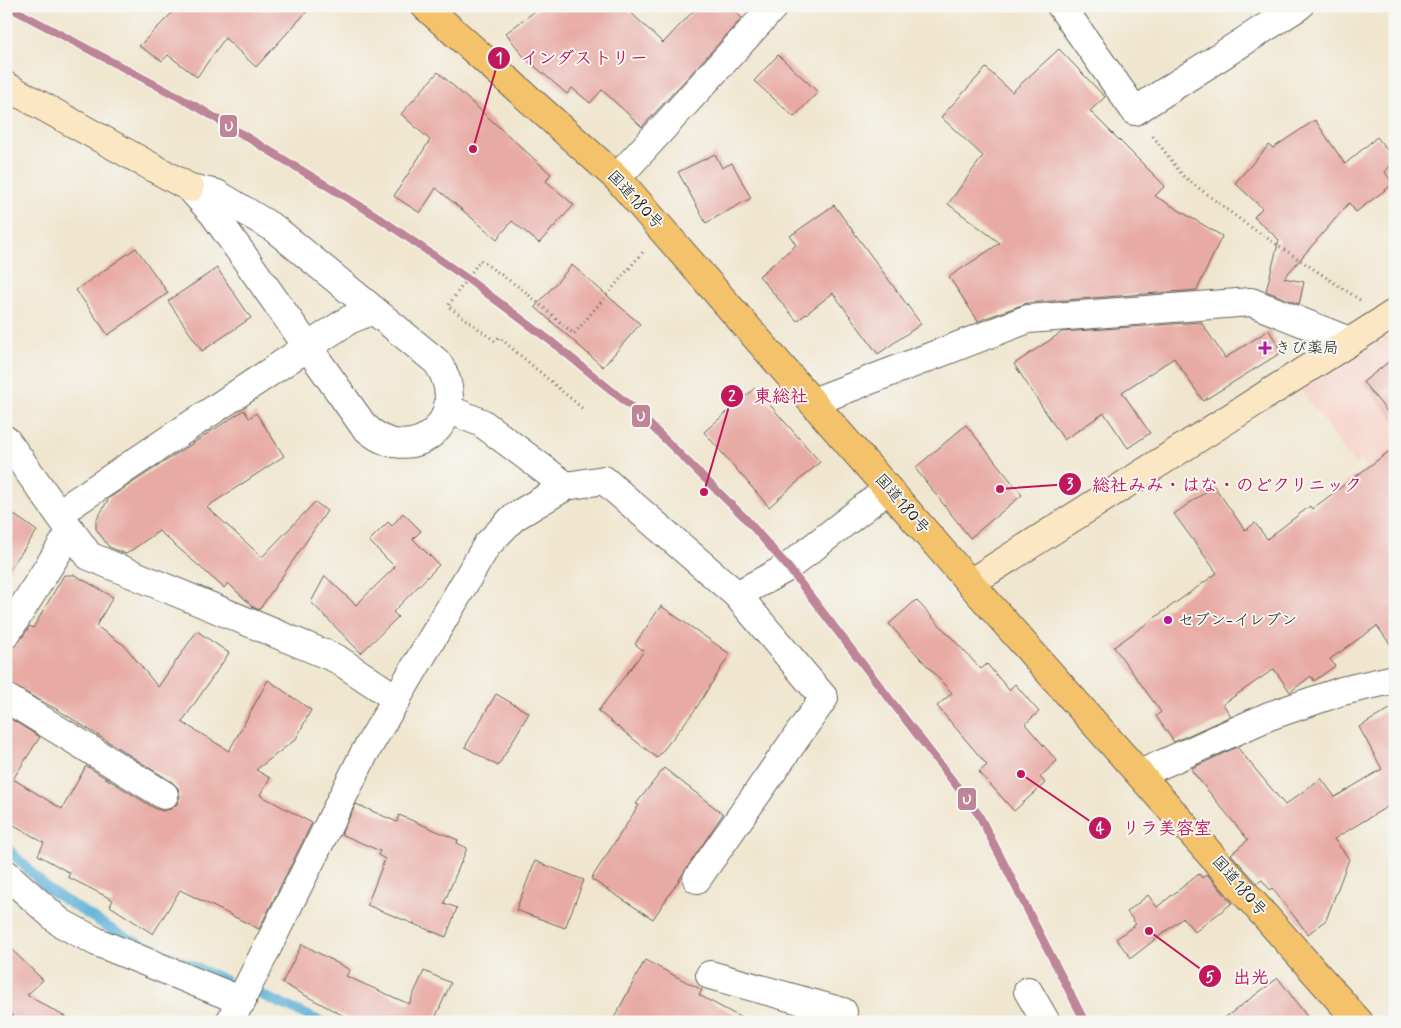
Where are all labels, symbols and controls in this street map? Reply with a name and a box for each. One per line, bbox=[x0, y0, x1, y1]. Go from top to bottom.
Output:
callout: インダストリー bbox=[486, 42, 657, 75]
text: インダストリー bbox=[520, 47, 648, 71]
text: 1 bbox=[496, 49, 502, 69]
line badge: U bbox=[219, 114, 238, 138]
text: U bbox=[224, 118, 234, 136]
street label: 国道180号 bbox=[602, 166, 668, 234]
place label: きび薬局 bbox=[1275, 338, 1339, 359]
marker: きび薬局 bbox=[1259, 342, 1271, 354]
callout: 東総社 bbox=[719, 379, 818, 412]
text: 東総社 bbox=[754, 385, 808, 409]
text: 2 bbox=[728, 387, 736, 407]
line badge: U bbox=[631, 404, 651, 428]
text: U bbox=[636, 408, 646, 426]
callout: 総社みみ・はな・のどクリニック bbox=[1057, 468, 1372, 501]
street label: 国道180号 bbox=[870, 469, 934, 539]
text: 総社みみ・はな・のどクリニック bbox=[1092, 474, 1362, 498]
text: 3 bbox=[1067, 475, 1074, 495]
place label: セブン-イレブン bbox=[1178, 610, 1297, 631]
marker: セブン-イレブン bbox=[1162, 614, 1174, 626]
line badge: U bbox=[957, 787, 977, 811]
text: U bbox=[962, 791, 972, 809]
callout: リラ美容室 bbox=[1087, 811, 1222, 844]
text: リラ美容室 bbox=[1122, 817, 1212, 841]
text: 4 bbox=[1096, 819, 1105, 839]
street label: 国道180号 bbox=[1207, 851, 1271, 921]
callout: 出光 bbox=[1198, 960, 1279, 993]
text: 出光 bbox=[1233, 966, 1269, 990]
text: 5 bbox=[1205, 968, 1215, 988]

